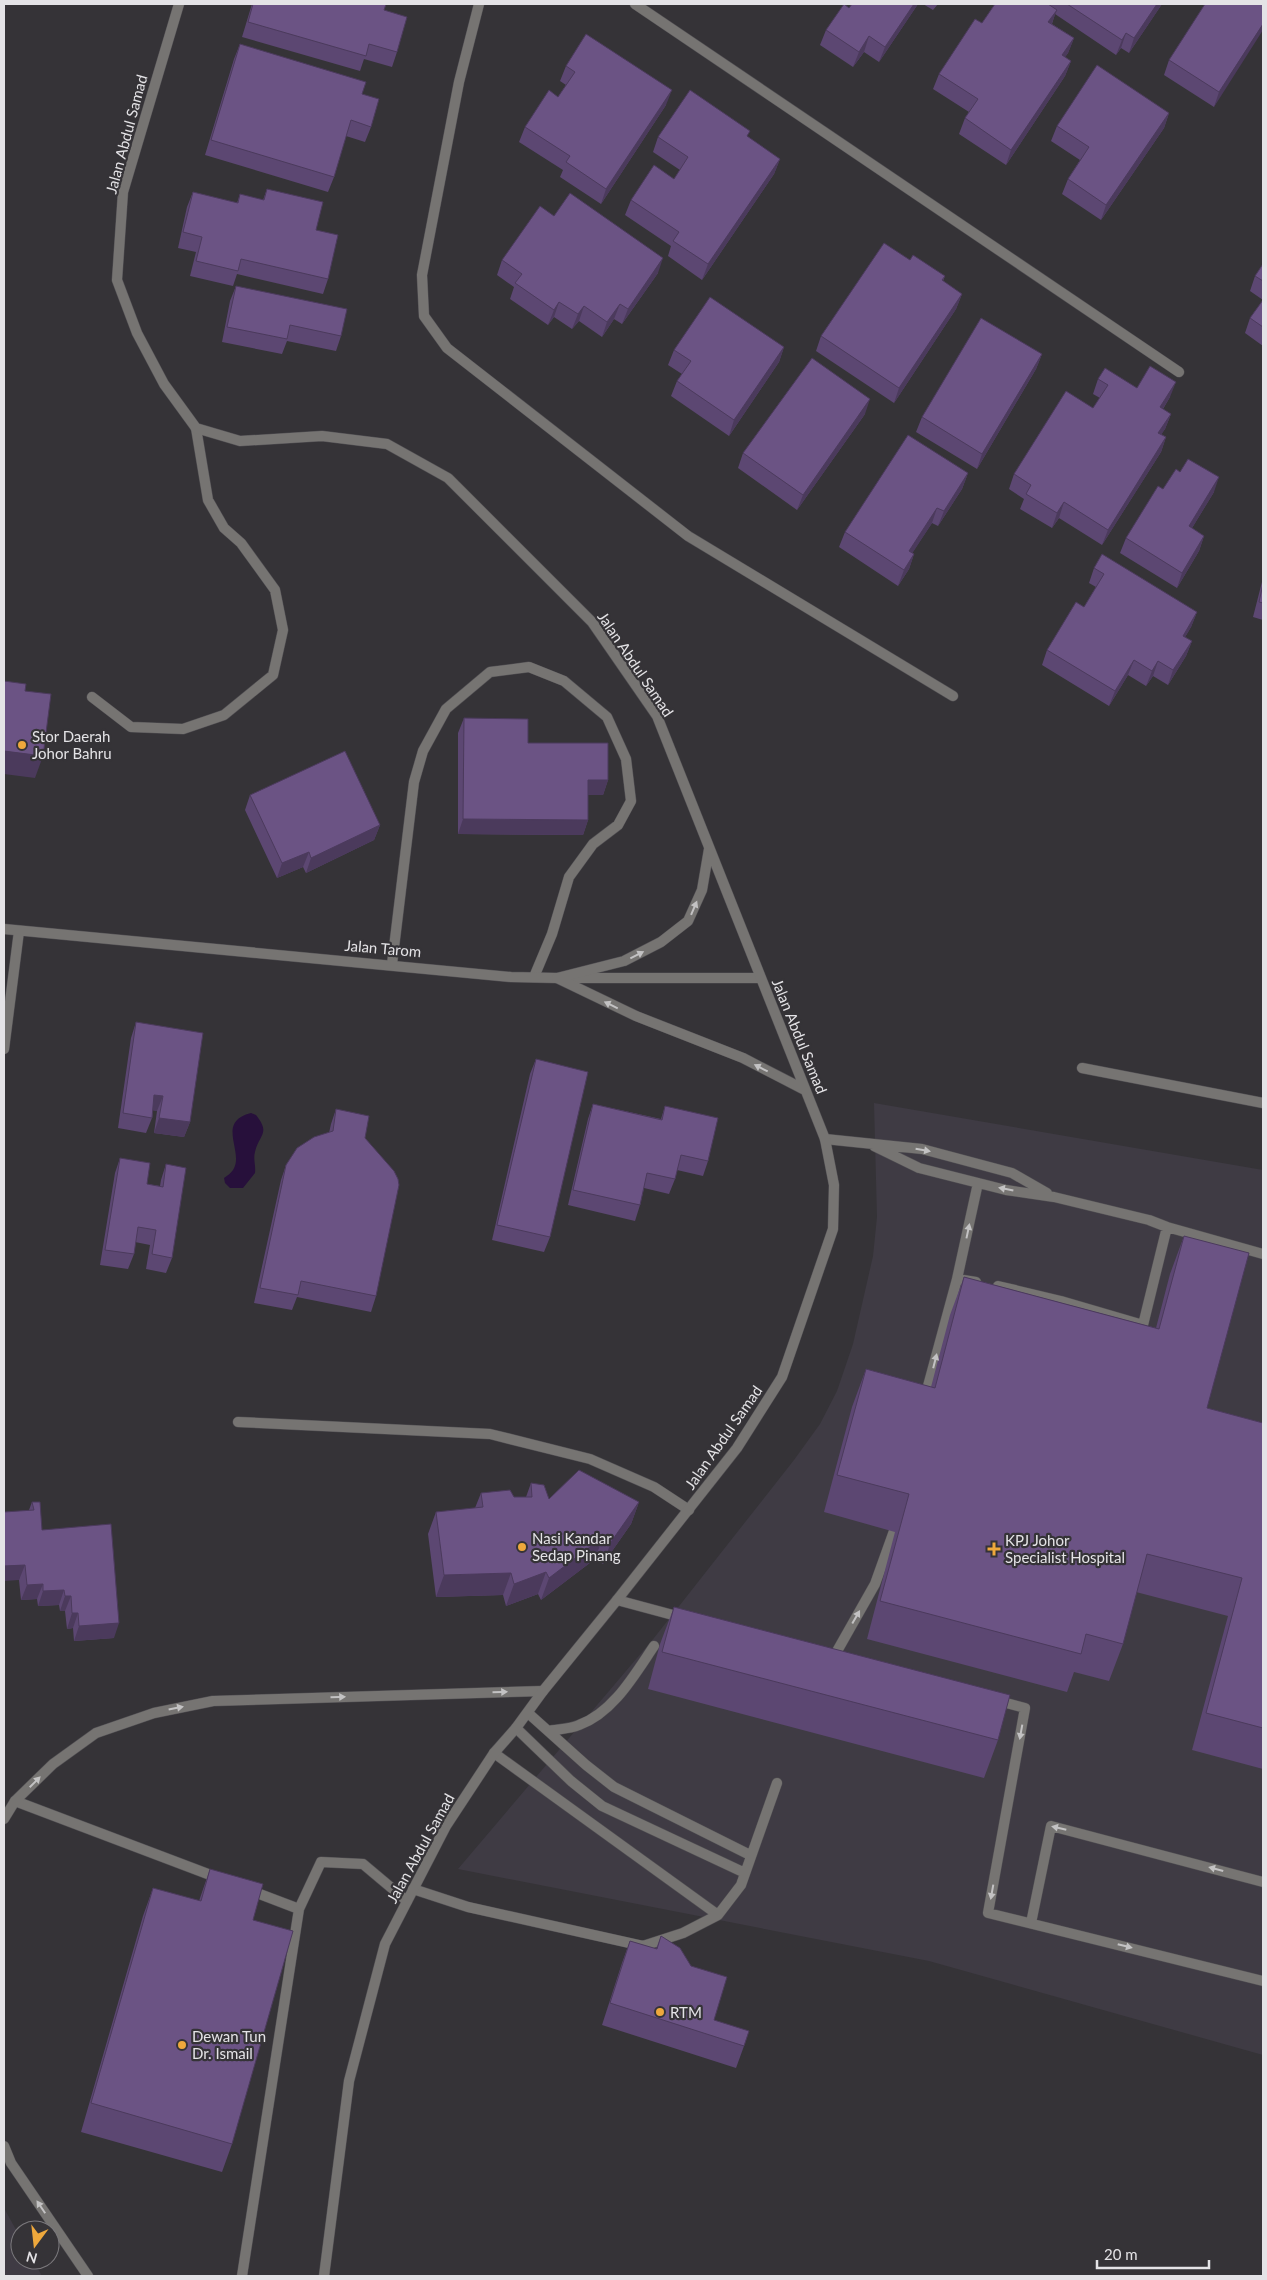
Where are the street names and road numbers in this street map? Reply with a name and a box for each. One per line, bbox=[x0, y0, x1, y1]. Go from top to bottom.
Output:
street label: Jalan Abdul Samad bbox=[101, 72, 151, 196]
street label: Jalan Abdul Samad bbox=[594, 608, 678, 720]
street label: Jalan Tarom bbox=[344, 936, 422, 960]
street label: Jalan Abdul Samad bbox=[769, 976, 831, 1096]
street label: Jalan Abdul Samad bbox=[680, 1382, 766, 1492]
street label: Jalan Abdul Samad bbox=[382, 1790, 458, 1906]

